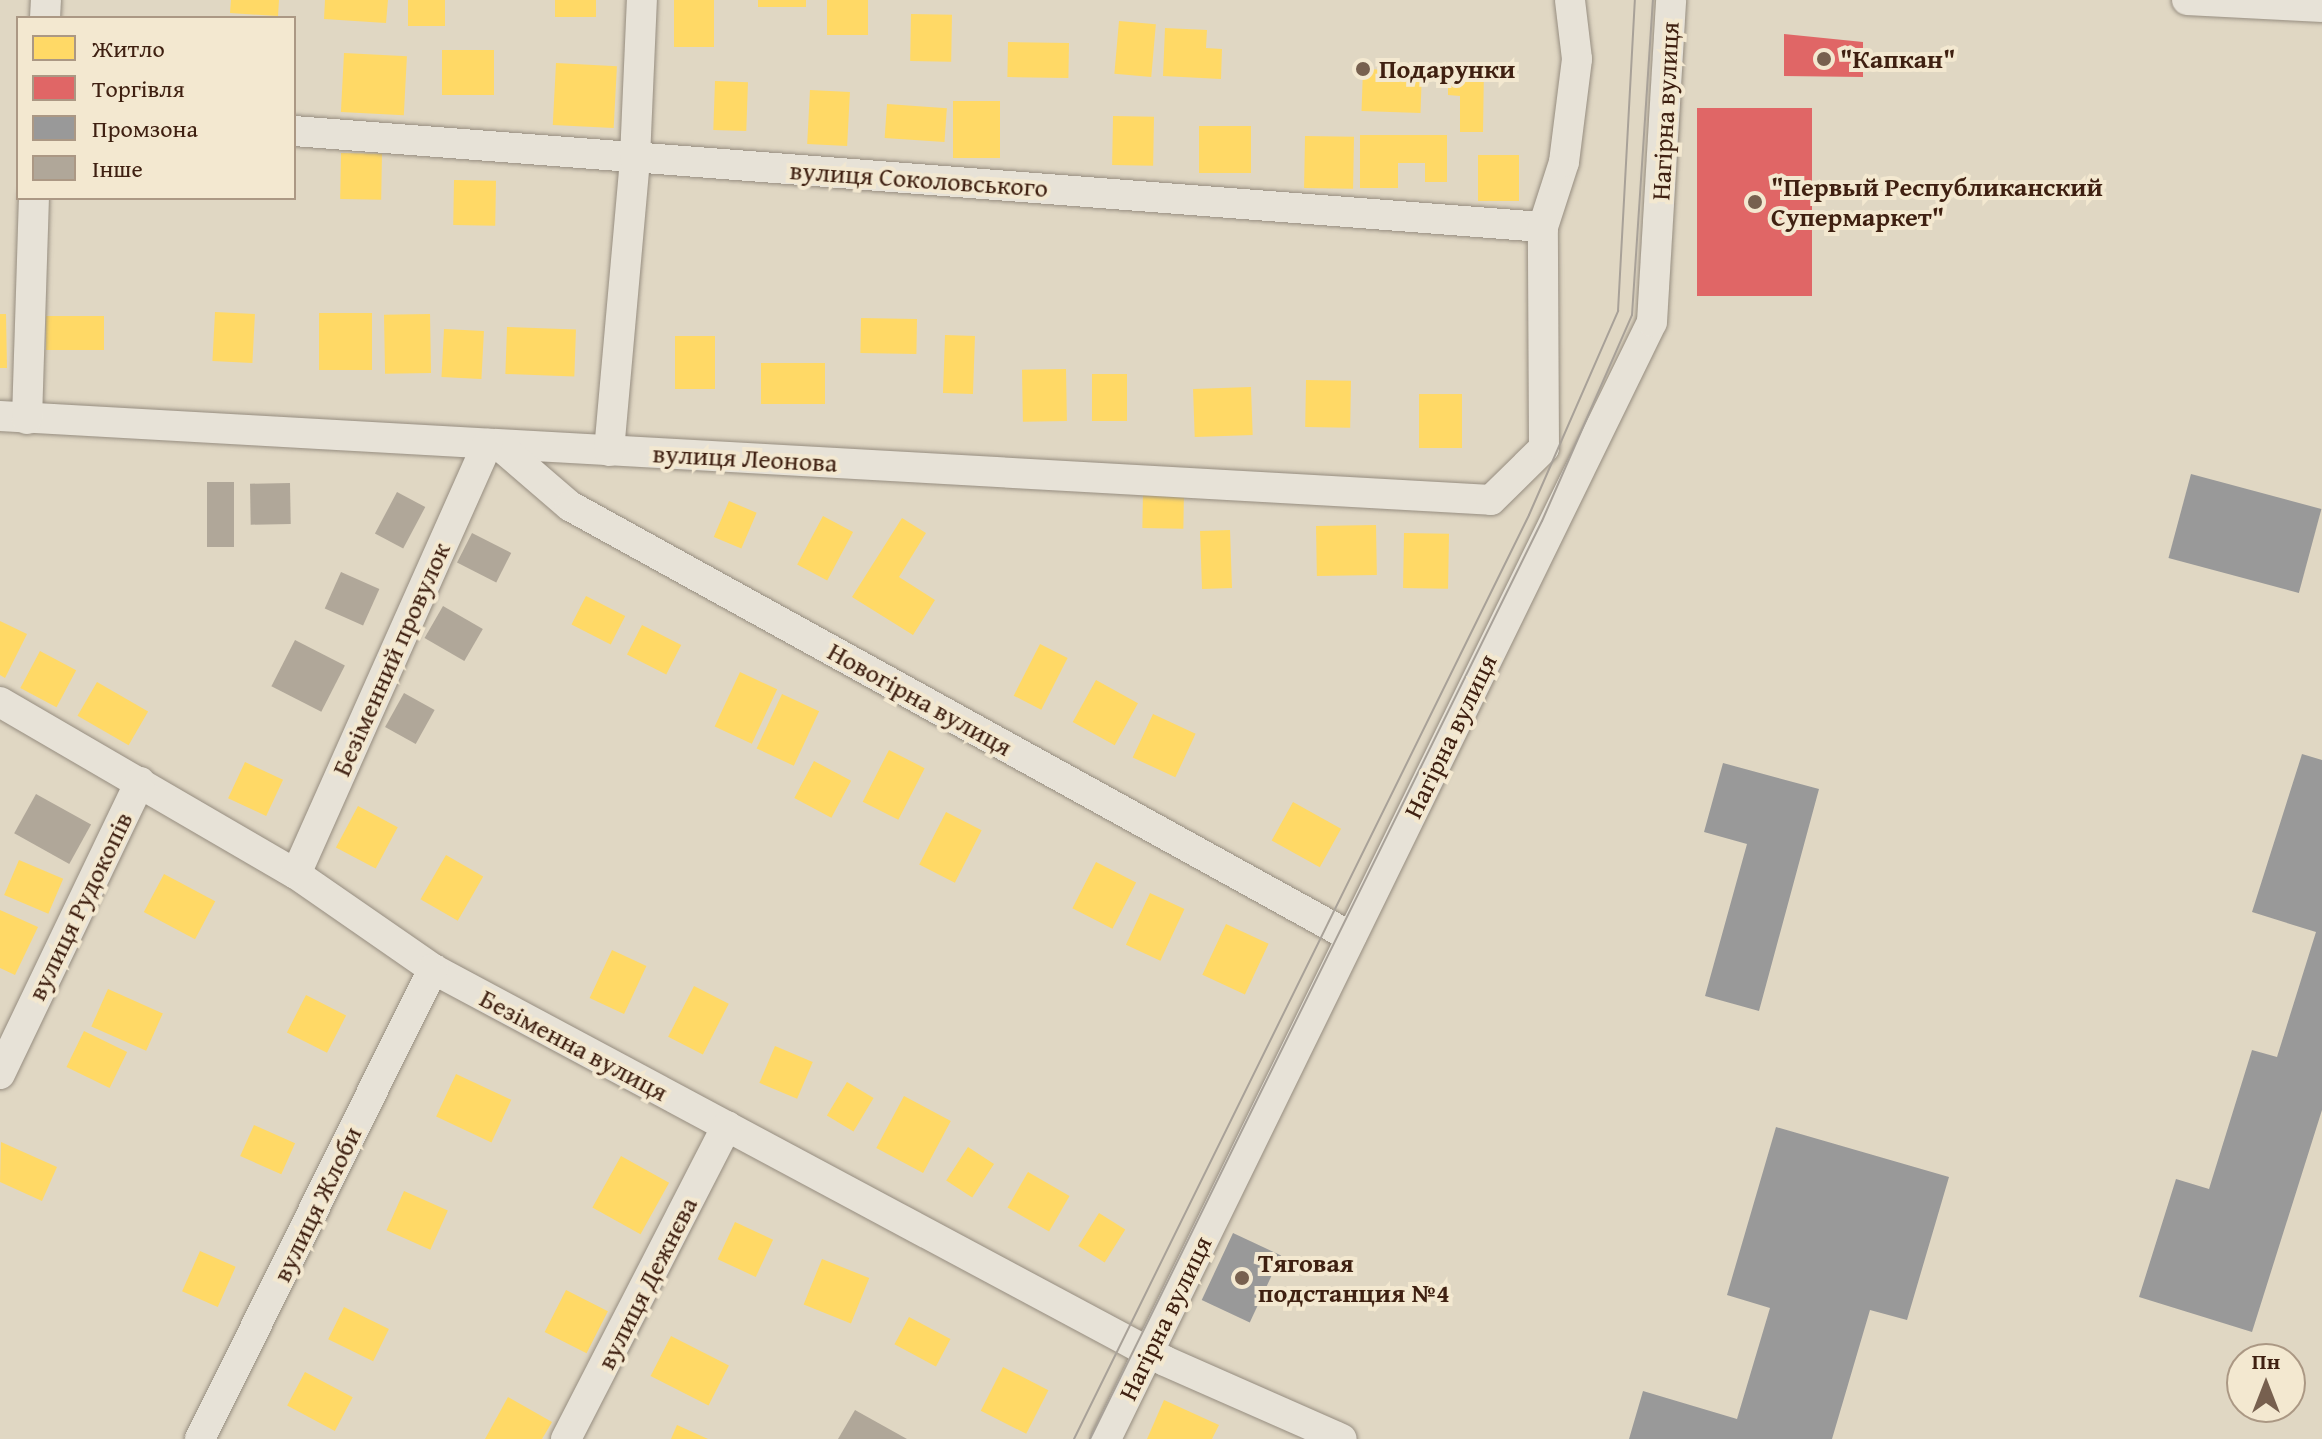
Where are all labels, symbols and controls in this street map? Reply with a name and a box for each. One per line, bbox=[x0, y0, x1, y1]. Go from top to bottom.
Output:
legend bbox=[16, 16, 296, 200]
street label: Нагірна вулиця bbox=[1645, 21, 1685, 201]
text: Житло bbox=[92, 31, 165, 66]
place label: "Капкан" bbox=[1840, 43, 1955, 75]
marker: "Капкан" bbox=[1815, 50, 1833, 68]
place label: Подарунки bbox=[1379, 53, 1515, 85]
marker: Подарунки bbox=[1354, 60, 1372, 78]
text: Торгівля bbox=[92, 71, 185, 106]
text: Промзона bbox=[92, 111, 198, 146]
text: Інше bbox=[92, 151, 143, 186]
street label: вулиця Соколовського bbox=[789, 154, 1049, 204]
place label: "Первый Республиканский Супермаркет" bbox=[1771, 171, 2103, 232]
marker: "Первый Республиканский Супермаркет" bbox=[1746, 193, 1764, 211]
street label: вулиця Леонова bbox=[652, 438, 838, 478]
street label: Безіменний провулок bbox=[325, 537, 457, 781]
street label: Новогірна вулиця bbox=[823, 636, 1017, 762]
street label: Нагірна вулиця bbox=[1397, 649, 1503, 823]
street label: вулиця Рудокопів bbox=[21, 807, 139, 1005]
street label: Безіменна вулиця bbox=[475, 982, 673, 1108]
street label: вулиця Жлоби bbox=[266, 1121, 368, 1287]
street label: вулиця Дежнєва bbox=[590, 1192, 704, 1374]
street label: Нагірна вулиця bbox=[1112, 1231, 1218, 1405]
place label: Тяговая подстанция №4 bbox=[1258, 1247, 1450, 1308]
marker: Тяговая подстанция №4 bbox=[1233, 1269, 1251, 1287]
north arrow bbox=[2226, 1343, 2306, 1423]
text: Пн bbox=[2252, 1345, 2280, 1377]

